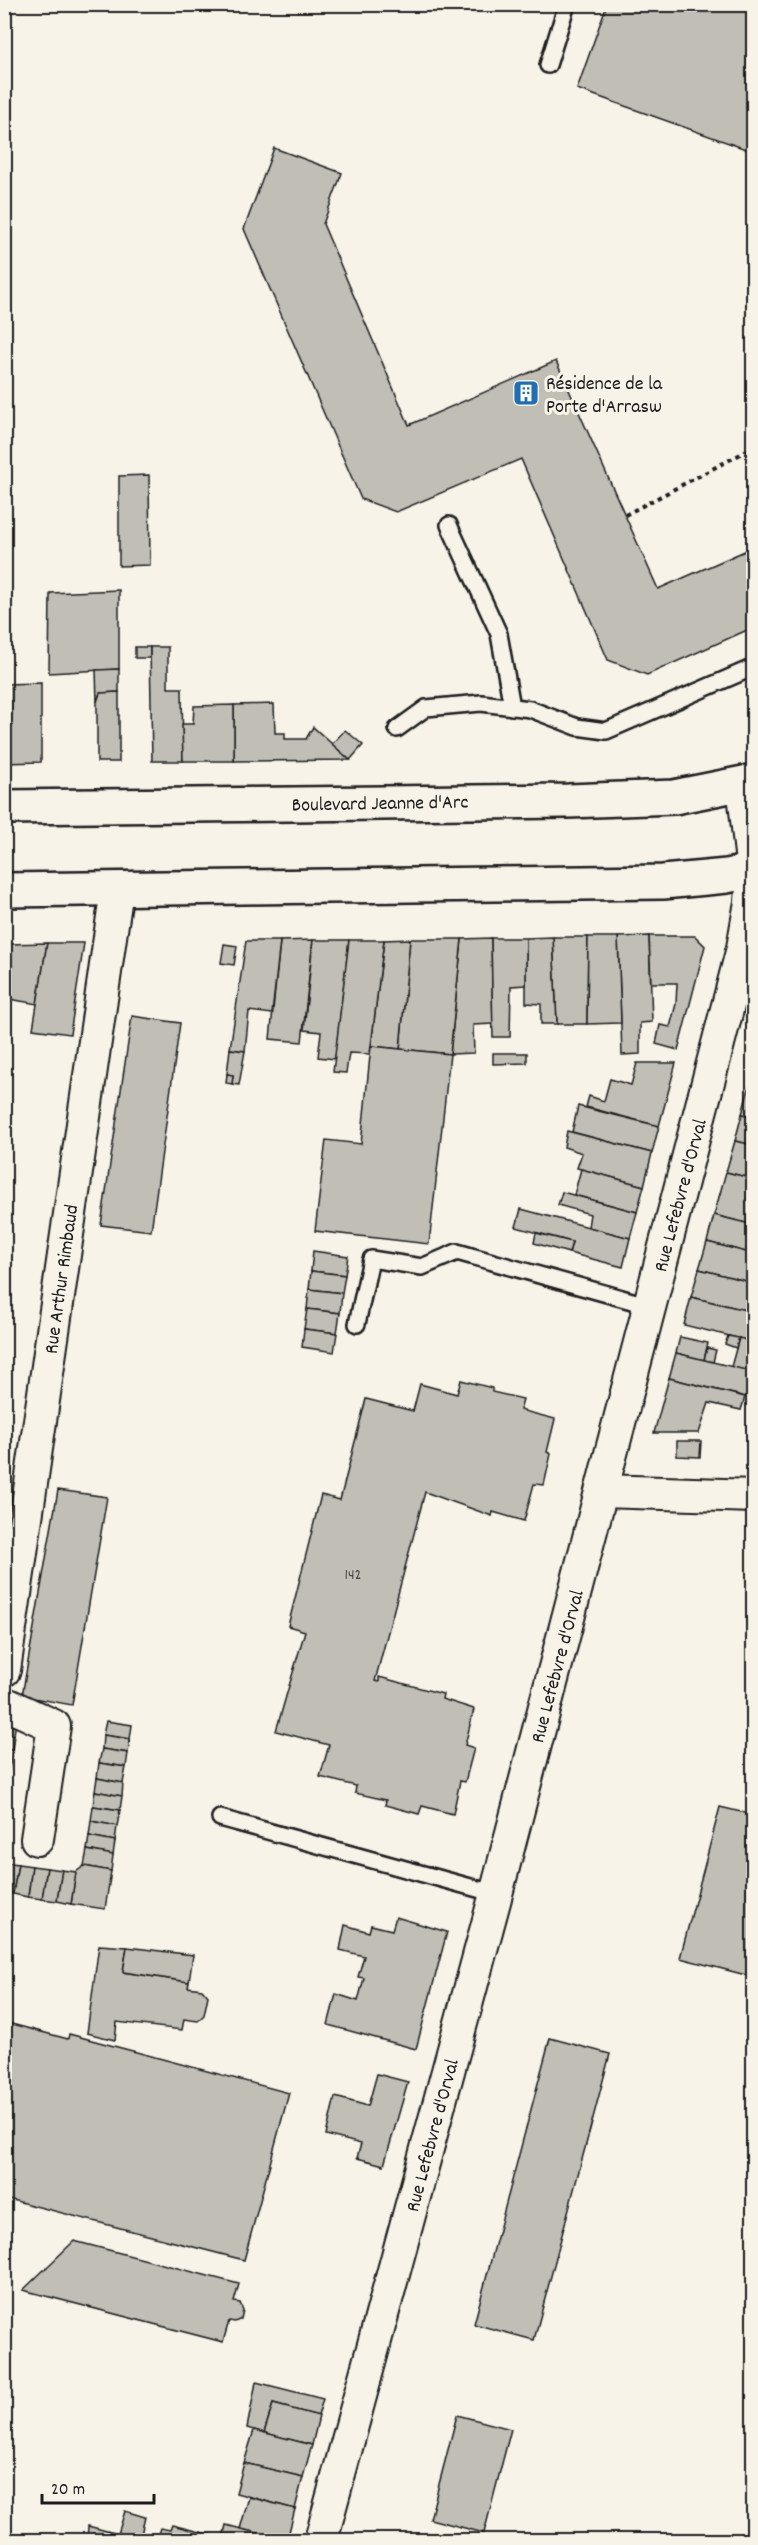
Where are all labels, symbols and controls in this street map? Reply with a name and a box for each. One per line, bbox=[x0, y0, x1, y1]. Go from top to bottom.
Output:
place label: Résidence de la Porte d'Arrasw bbox=[546, 371, 663, 422]
building icon: Résidence de la Porte d'Arrasw bbox=[511, 378, 541, 408]
street label: Boulevard Jeanne d'Arc bbox=[291, 789, 469, 821]
street label: Rue Lefebvre d'Orval bbox=[648, 1116, 716, 1275]
street label: Rue Arthur Rimbaud bbox=[39, 1203, 87, 1356]
house number: 142 bbox=[344, 1564, 362, 1587]
street label: Rue Lefebvre d'Orval bbox=[525, 1587, 593, 1746]
street label: Rue Lefebvre d'Orval bbox=[400, 2056, 468, 2215]
scale bar bbox=[42, 2467, 154, 2505]
text: 20 m bbox=[51, 2478, 85, 2503]

